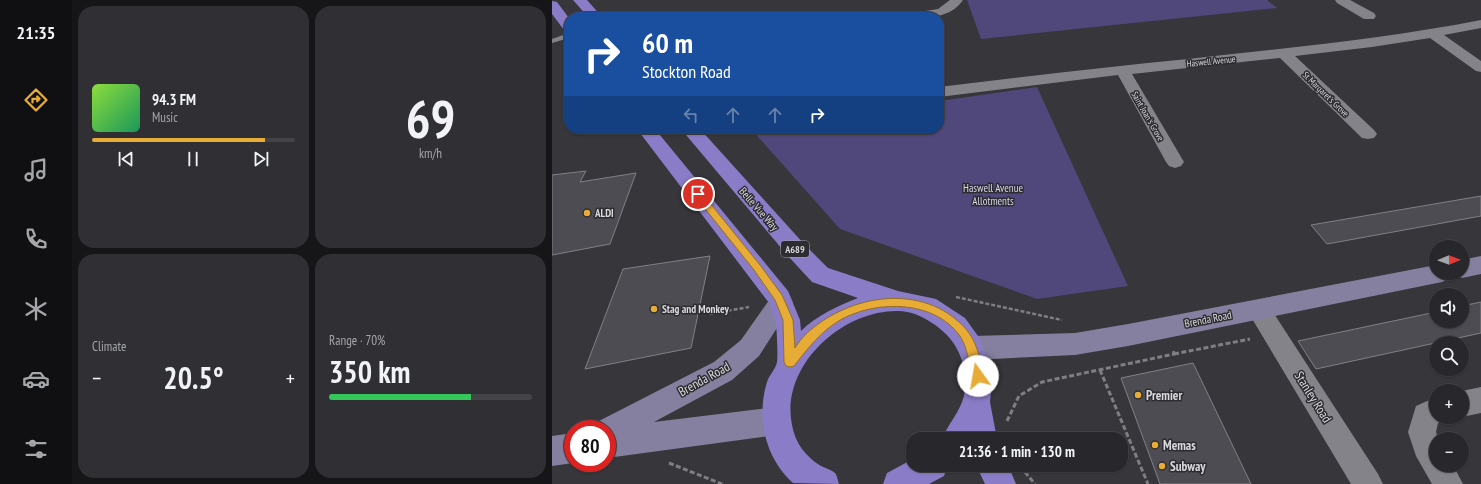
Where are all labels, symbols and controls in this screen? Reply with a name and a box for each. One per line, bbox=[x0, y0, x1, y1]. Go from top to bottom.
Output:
text: 21:35 bbox=[17, 21, 55, 44]
text: 60 m bbox=[642, 24, 693, 61]
icon: right bbox=[576, 28, 628, 80]
street label: Haswell Avenue bbox=[1186, 53, 1236, 69]
text: Stockton Road bbox=[642, 60, 731, 83]
street label: St Margaret's Grove bbox=[1301, 69, 1352, 119]
text: 69 bbox=[406, 85, 455, 152]
icon: directions bbox=[22, 86, 50, 114]
street label: Saint Joan's Grove bbox=[1129, 89, 1167, 143]
text: 94.3 FM bbox=[152, 90, 196, 109]
icon: left bbox=[680, 104, 702, 126]
icon: ahead bbox=[722, 104, 744, 126]
icon: ahead bbox=[764, 104, 786, 126]
icon: right bbox=[806, 104, 828, 126]
text: Music bbox=[152, 109, 178, 126]
text: km/h bbox=[419, 145, 442, 162]
icon: previous bbox=[115, 148, 137, 170]
icon: pause bbox=[182, 148, 204, 170]
icon: next bbox=[250, 148, 272, 170]
icon: music bbox=[22, 156, 50, 184]
pin bbox=[681, 177, 715, 211]
park label: Haswell Avenue Allotments bbox=[963, 181, 1023, 208]
icon: arrive bbox=[687, 183, 709, 205]
street label: Belle Vue Way bbox=[736, 184, 782, 234]
place label: ALDI bbox=[594, 206, 614, 220]
marker: ALDI bbox=[582, 208, 592, 218]
icon: phone bbox=[22, 225, 50, 253]
north arrow bbox=[1429, 240, 1469, 280]
map controls bbox=[1429, 240, 1469, 472]
road number: A689 bbox=[781, 241, 809, 257]
button: sound bbox=[1429, 288, 1469, 328]
icon: climate bbox=[22, 295, 50, 323]
place label: Stag and Monkey bbox=[662, 302, 729, 316]
marker: Stag and Monkey bbox=[649, 304, 659, 314]
street label: Brenda Road bbox=[1183, 308, 1233, 330]
text: Range · 70% bbox=[329, 332, 385, 349]
button: search bbox=[1429, 336, 1469, 376]
text: Climate bbox=[92, 338, 126, 355]
text: 350 km bbox=[329, 352, 410, 391]
position arrow bbox=[957, 355, 999, 397]
text: 20.5° bbox=[163, 358, 224, 397]
street label: Brenda Road bbox=[675, 358, 733, 400]
text: − bbox=[92, 364, 101, 392]
text: + bbox=[286, 364, 295, 392]
icon: car bbox=[22, 365, 50, 393]
street label: Stanley Road bbox=[1291, 368, 1335, 426]
button: + bbox=[1429, 384, 1469, 424]
place label: Premier bbox=[1146, 387, 1182, 404]
marker: Premier bbox=[1133, 390, 1143, 400]
speed limit sign: 80 bbox=[564, 420, 616, 472]
button: − bbox=[1429, 432, 1469, 472]
icon: filters bbox=[22, 435, 50, 463]
place label: Memas bbox=[1163, 437, 1196, 454]
marker: Memas bbox=[1150, 440, 1160, 450]
text: 21:36 · 1 min · 130 m bbox=[959, 442, 1075, 461]
place label: Subway bbox=[1170, 458, 1206, 475]
marker: Subway bbox=[1157, 461, 1167, 471]

